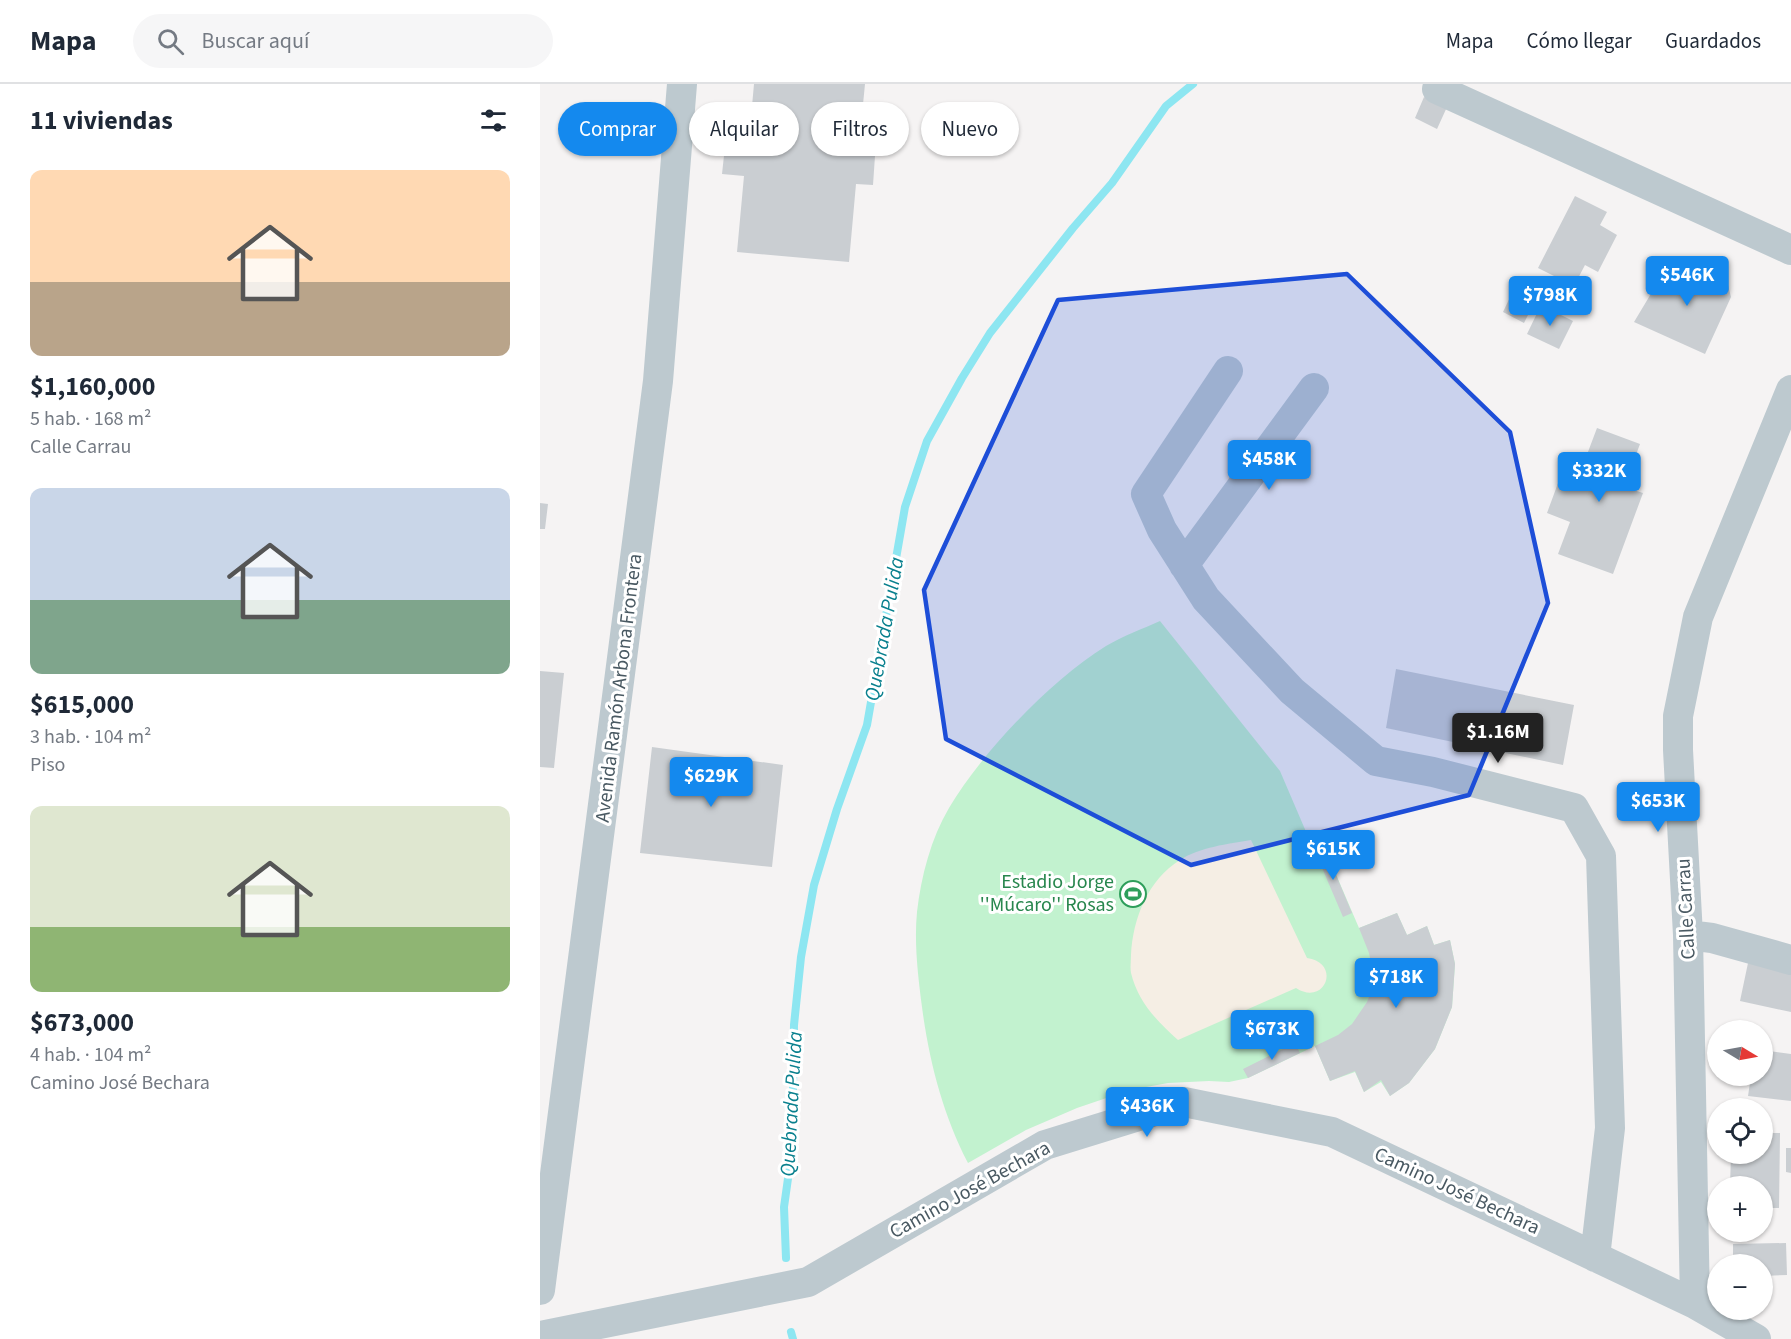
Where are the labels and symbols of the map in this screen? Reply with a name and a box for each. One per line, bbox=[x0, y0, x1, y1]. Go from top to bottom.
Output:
pin: $546K bbox=[1645, 256, 1729, 307]
pin: $798K bbox=[1508, 276, 1592, 327]
pin: $458K bbox=[1227, 440, 1311, 491]
pin: $332K bbox=[1557, 452, 1641, 503]
street label: Avenida Ramón Arbona Frontera bbox=[589, 552, 649, 824]
water label: Quebrada Pulida bbox=[857, 555, 911, 703]
pin: $1.16M bbox=[1449, 713, 1547, 764]
pin: $629K bbox=[669, 757, 753, 808]
pin: $653K bbox=[1616, 782, 1700, 833]
pin: $615K bbox=[1291, 830, 1375, 881]
street label: Calle Carrau bbox=[1669, 858, 1703, 960]
place label: Estadio Jorge ''Múcaro'' Rosas bbox=[980, 868, 1114, 919]
sports icon: Estadio Jorge ''Múcaro'' Rosas bbox=[1118, 879, 1148, 909]
pin: $718K bbox=[1354, 958, 1438, 1009]
pin: $673K bbox=[1230, 1010, 1314, 1061]
north arrow bbox=[1707, 1020, 1773, 1086]
water label: Quebrada Pulida bbox=[772, 1030, 810, 1178]
pin: $436K bbox=[1105, 1087, 1189, 1138]
street label: Camino José Bechara bbox=[885, 1134, 1055, 1246]
street label: Camino José Bechara bbox=[1370, 1140, 1544, 1242]

